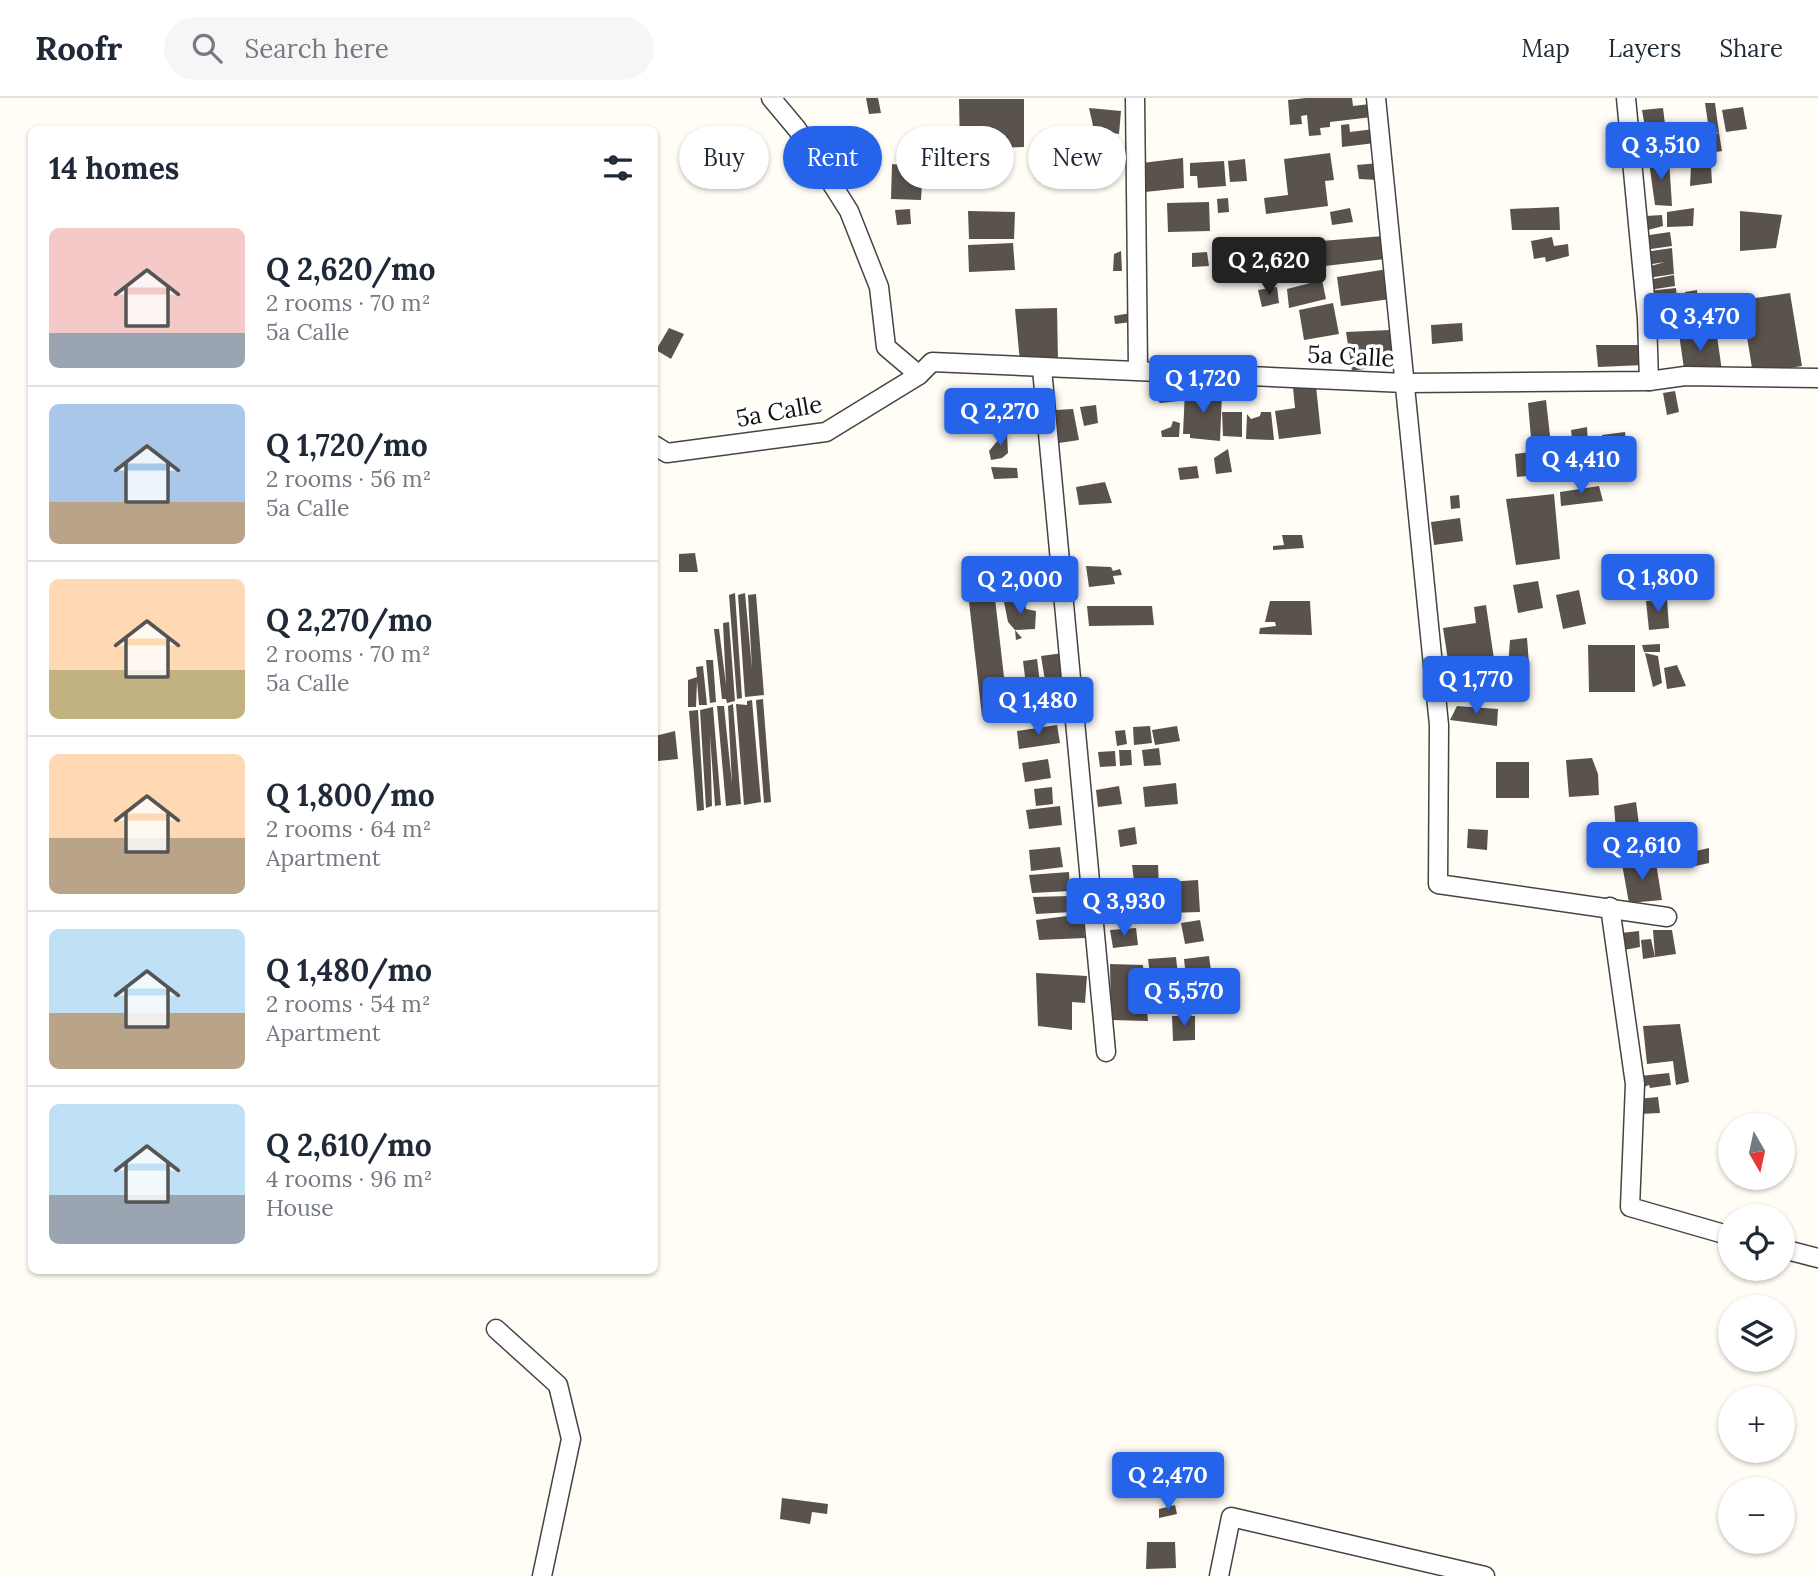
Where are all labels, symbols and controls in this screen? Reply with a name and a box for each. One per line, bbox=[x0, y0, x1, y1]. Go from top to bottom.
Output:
search box bbox=[164, 17, 654, 80]
text: Roofr bbox=[35, 27, 122, 69]
icon: search bbox=[188, 29, 226, 67]
text: Search here bbox=[244, 32, 389, 65]
text: Map bbox=[1521, 33, 1570, 64]
text: Layers bbox=[1608, 33, 1681, 64]
text: Share bbox=[1719, 33, 1783, 64]
pin: Q 3,510 bbox=[1596, 122, 1726, 182]
chip: Buy bbox=[679, 126, 769, 189]
chip: Rent bbox=[783, 126, 882, 189]
chip: Filters bbox=[896, 126, 1014, 189]
chip: New bbox=[1028, 126, 1126, 189]
text: Q 3,510 bbox=[1622, 130, 1700, 159]
text: 14 homes bbox=[49, 149, 179, 187]
icon: filters bbox=[599, 149, 637, 187]
pin: Q 2,620 bbox=[1204, 238, 1334, 297]
text: Q 2,620 bbox=[1228, 245, 1310, 274]
text: Q 2,620/mo bbox=[266, 250, 436, 288]
icon: home bbox=[105, 256, 189, 340]
text: 2 rooms · 70 m² bbox=[266, 288, 431, 317]
pin: Q 3,470 bbox=[1635, 294, 1765, 353]
text: Q 3,470 bbox=[1660, 301, 1740, 330]
text: 5a Calle bbox=[266, 317, 349, 346]
street label: 5a Calle bbox=[1307, 338, 1395, 374]
pin: Q 1,720 bbox=[1138, 356, 1268, 415]
text: Q 1,720 bbox=[1165, 363, 1241, 392]
street label: 5a Calle bbox=[733, 388, 825, 434]
pin: Q 2,270 bbox=[935, 388, 1065, 448]
text: Q 2,270 bbox=[960, 396, 1040, 425]
text: Q 1,720/mo bbox=[266, 426, 428, 464]
icon: home bbox=[105, 432, 189, 516]
pin: Q 4,410 bbox=[1516, 436, 1646, 496]
text: Q 4,410 bbox=[1542, 444, 1620, 473]
text: 2 rooms · 56 m² bbox=[266, 464, 431, 493]
text: 5a Calle bbox=[266, 493, 349, 522]
pin: Q 1,800 bbox=[1593, 554, 1723, 614]
pin: Q 2,000 bbox=[955, 556, 1085, 616]
text: Q 1,800 bbox=[1617, 562, 1699, 591]
text: Q 2,000 bbox=[977, 564, 1063, 593]
text: Q 2,270/mo bbox=[266, 601, 432, 639]
icon: home bbox=[105, 607, 189, 691]
text: 2 rooms · 70 m² bbox=[266, 639, 431, 668]
pin: Q 1,770 bbox=[1411, 656, 1541, 716]
text: Q 1,770 bbox=[1439, 664, 1513, 693]
text: 5a Calle bbox=[266, 668, 349, 697]
pin: Q 1,480 bbox=[973, 678, 1103, 737]
text: Q 1,480 bbox=[998, 685, 1078, 714]
text: Q 1,800/mo bbox=[266, 776, 435, 814]
icon: home bbox=[105, 782, 189, 866]
text: 2 rooms · 64 m² bbox=[266, 814, 431, 843]
pin: Q 2,610 bbox=[1577, 822, 1707, 882]
text: Q 2,610 bbox=[1603, 830, 1681, 859]
text: Apartment bbox=[266, 843, 381, 872]
pin: Q 3,930 bbox=[1059, 878, 1189, 938]
text: Q 3,930 bbox=[1082, 886, 1166, 915]
text: Q 1,480/mo bbox=[266, 951, 432, 989]
icon: home bbox=[105, 957, 189, 1041]
pin: Q 5,570 bbox=[1119, 968, 1249, 1028]
text: Q 5,570 bbox=[1144, 976, 1224, 1005]
text: 2 rooms · 54 m² bbox=[266, 989, 431, 1018]
text: Apartment bbox=[266, 1018, 381, 1047]
north arrow bbox=[1718, 1113, 1796, 1190]
map controls bbox=[1718, 1113, 1795, 1554]
text: Q 2,610/mo bbox=[266, 1126, 432, 1164]
icon: home bbox=[105, 1132, 189, 1216]
text: 4 rooms · 96 m² bbox=[266, 1164, 432, 1193]
text: House bbox=[266, 1193, 334, 1222]
button: locate bbox=[1718, 1204, 1795, 1281]
button: layers bbox=[1718, 1295, 1795, 1372]
button: + bbox=[1718, 1386, 1795, 1463]
pin: Q 2,470 bbox=[1103, 1452, 1233, 1512]
text: Q 2,470 bbox=[1128, 1460, 1208, 1489]
button: − bbox=[1718, 1477, 1795, 1554]

